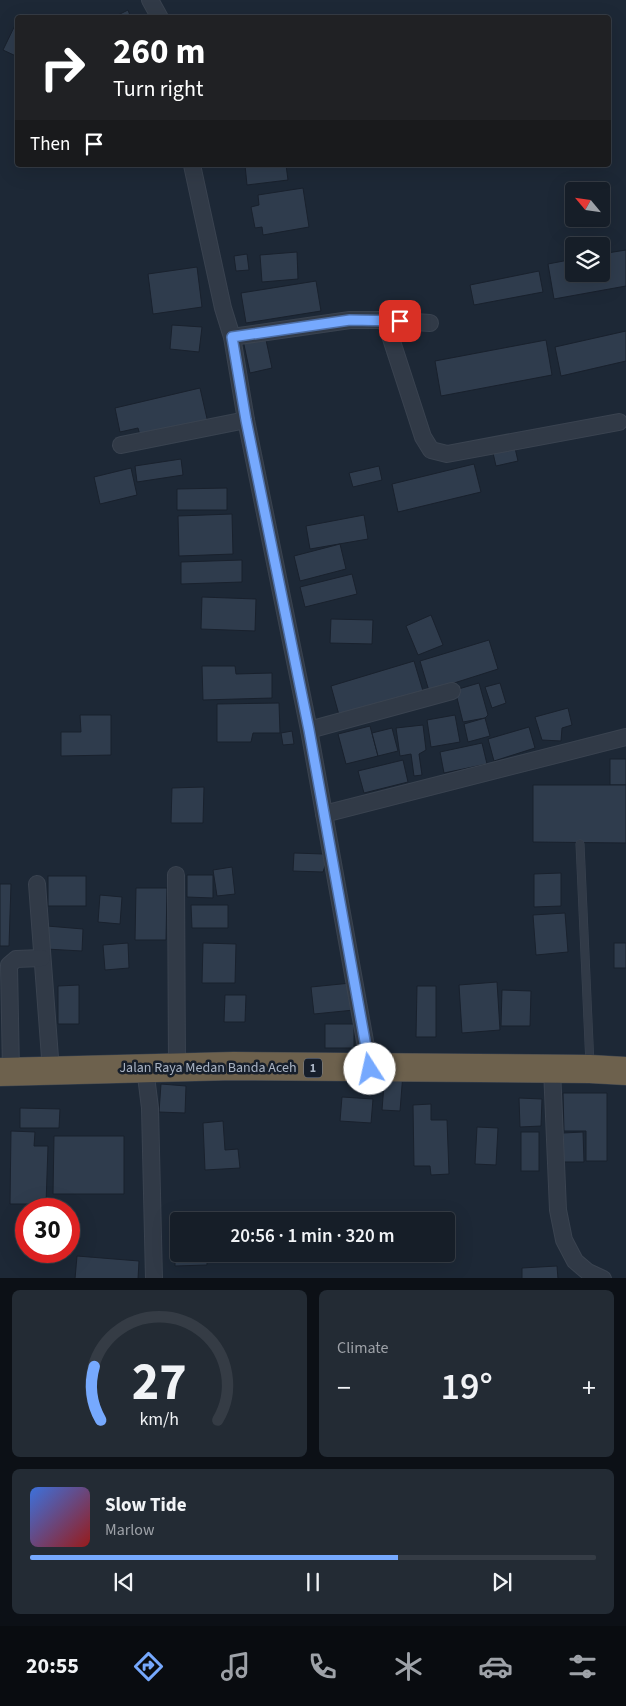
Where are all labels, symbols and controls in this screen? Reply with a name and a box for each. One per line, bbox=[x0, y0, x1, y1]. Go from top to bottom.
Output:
text: 260 m bbox=[113, 27, 205, 77]
icon: right bbox=[30, 35, 95, 100]
text: Turn right bbox=[113, 73, 203, 105]
icon: arrive bbox=[80, 130, 108, 158]
text: Then bbox=[30, 131, 70, 158]
north arrow bbox=[565, 182, 610, 228]
map controls bbox=[565, 182, 610, 282]
button: layers bbox=[565, 237, 610, 282]
pin bbox=[379, 300, 421, 342]
icon: arrive bbox=[386, 307, 414, 335]
position arrow bbox=[343, 1042, 395, 1094]
street label: Jalan Raya Medan Banda Aceh bbox=[119, 1058, 297, 1078]
road number: 1 bbox=[304, 1058, 322, 1078]
speed limit sign: 30 bbox=[15, 1198, 80, 1263]
text: 20:56 · 1 min · 320 m bbox=[230, 1223, 395, 1250]
text: Climate bbox=[337, 1337, 388, 1359]
text: 27 bbox=[132, 1346, 187, 1420]
text: 19° bbox=[440, 1360, 493, 1414]
text: − bbox=[337, 1368, 351, 1408]
text: + bbox=[582, 1368, 596, 1408]
text: km/h bbox=[140, 1407, 179, 1432]
text: Slow Tide bbox=[105, 1492, 186, 1519]
text: Marlow bbox=[105, 1519, 154, 1541]
icon: previous bbox=[110, 1568, 138, 1596]
icon: pause bbox=[299, 1568, 327, 1596]
icon: next bbox=[488, 1568, 516, 1596]
icon: directions bbox=[131, 1649, 166, 1684]
icon: music bbox=[218, 1649, 253, 1684]
icon: phone bbox=[305, 1649, 340, 1684]
icon: climate bbox=[391, 1649, 426, 1684]
icon: car bbox=[478, 1649, 513, 1684]
icon: filters bbox=[565, 1649, 600, 1684]
text: 20:55 bbox=[26, 1650, 79, 1682]

